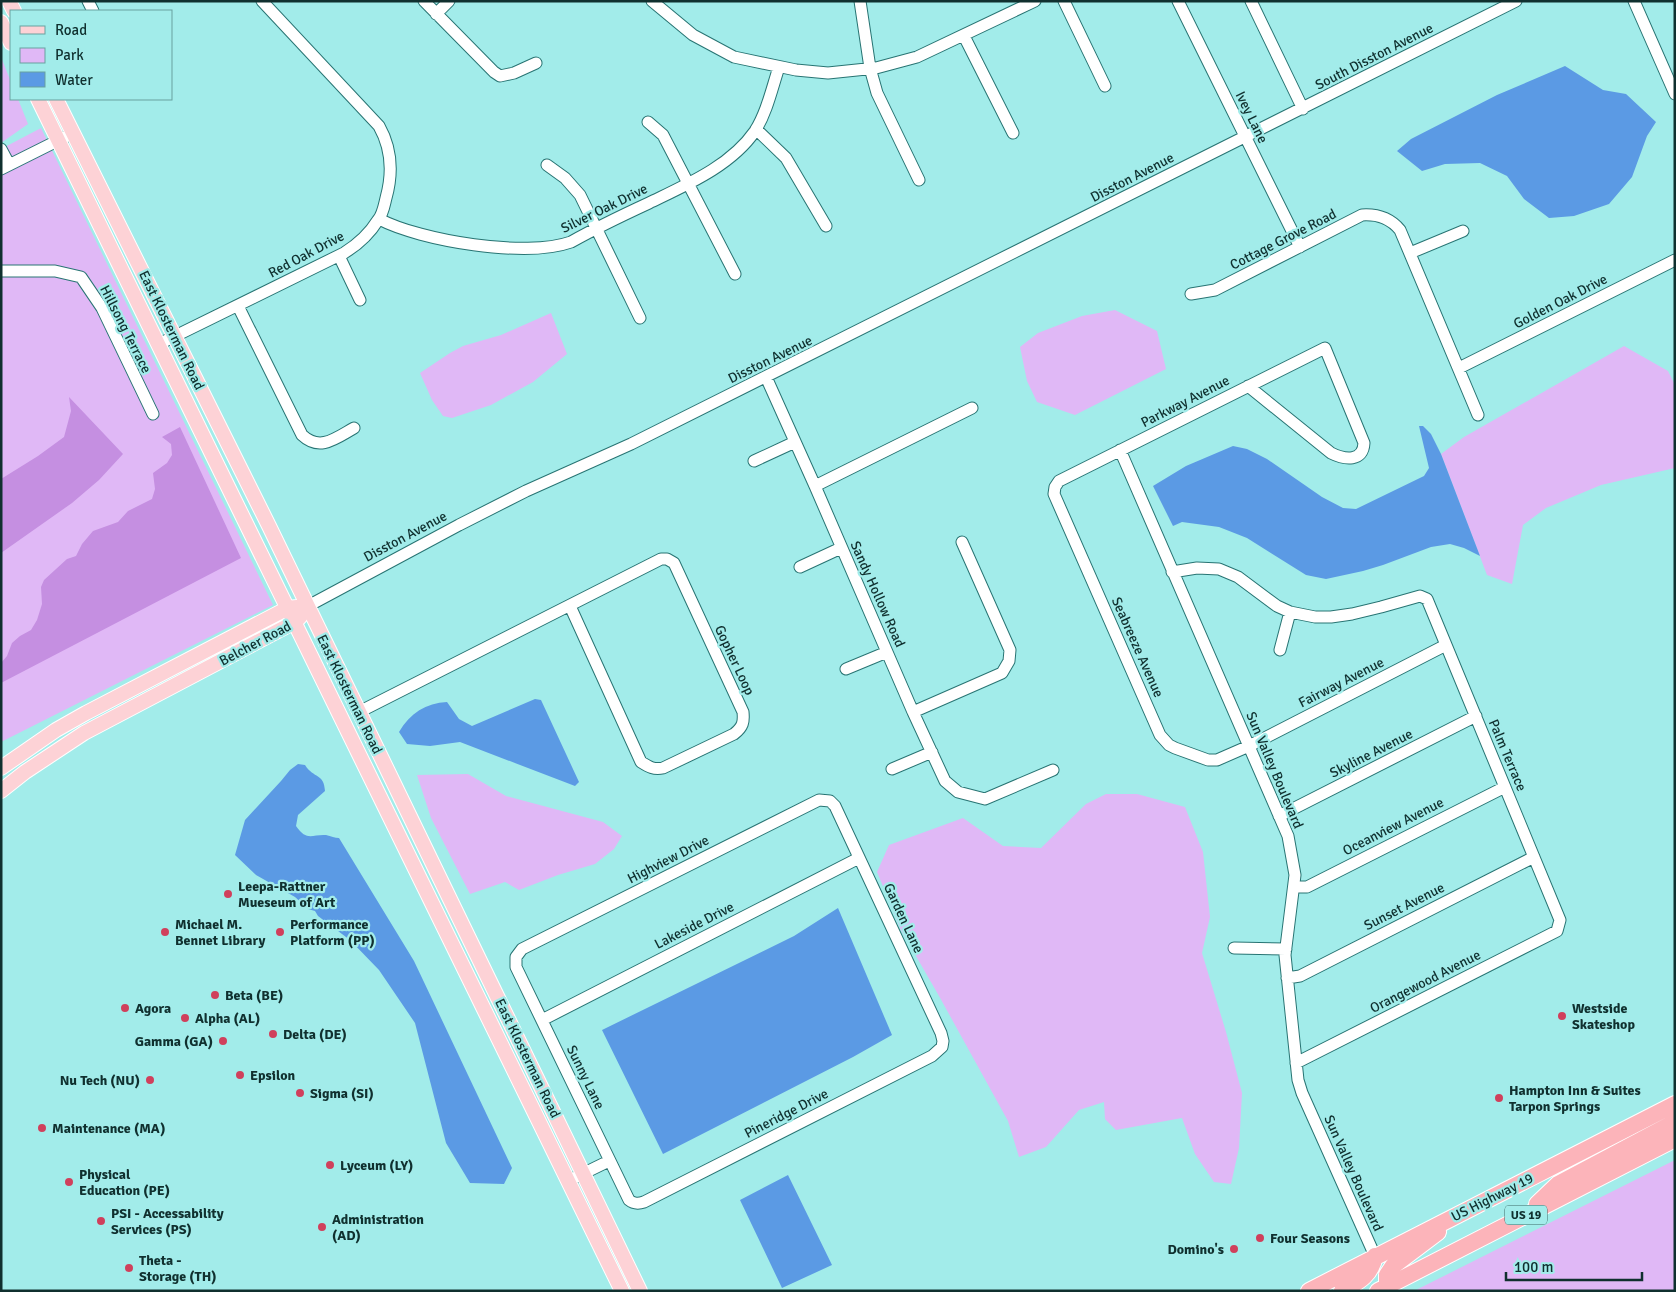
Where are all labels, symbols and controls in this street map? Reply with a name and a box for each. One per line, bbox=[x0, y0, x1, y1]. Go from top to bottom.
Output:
legend bbox=[10, 10, 172, 100]
street label: South Disston Avenue bbox=[1312, 19, 1436, 94]
text: Road bbox=[55, 21, 87, 39]
text: Park bbox=[55, 46, 84, 64]
text: Water bbox=[55, 71, 93, 89]
street label: Ivey Lane bbox=[1232, 88, 1271, 146]
street label: Disston Avenue bbox=[1088, 149, 1177, 206]
street label: Silver Oak Drive bbox=[558, 180, 650, 237]
street label: Cottage Grove Road bbox=[1227, 205, 1339, 274]
street label: Red Oak Drive bbox=[265, 227, 347, 281]
street label: East Klosterman Road bbox=[135, 268, 208, 393]
street label: Golden Oak Drive bbox=[1510, 270, 1610, 332]
street label: Hillsong Terrace bbox=[96, 282, 155, 376]
street label: Disston Avenue bbox=[725, 332, 815, 387]
street label: Parkway Avenue bbox=[1138, 372, 1232, 431]
street label: Disston Avenue bbox=[361, 507, 450, 565]
street label: Sandy Hollow Road bbox=[846, 538, 909, 650]
street label: Seabreeze Avenue bbox=[1108, 594, 1167, 700]
street label: Belcher Road bbox=[216, 617, 294, 669]
street label: Gopher Loop bbox=[711, 622, 758, 698]
street label: East Klosterman Road bbox=[313, 632, 386, 757]
street label: Fairway Avenue bbox=[1296, 654, 1387, 711]
street label: Sun Valley Boulevard bbox=[1242, 709, 1307, 831]
street label: Palm Terrace bbox=[1485, 717, 1530, 794]
street label: Skyline Avenue bbox=[1327, 725, 1415, 782]
street label: Oceanview Avenue bbox=[1340, 794, 1447, 859]
street label: Highview Drive bbox=[625, 832, 712, 887]
place label: Leepa-Rattner Mueseum of Art bbox=[238, 878, 336, 911]
street label: Sunset Avenue bbox=[1361, 879, 1447, 934]
street label: Garden Lane bbox=[880, 881, 927, 956]
marker: Leepa-Rattner Mueseum of Art bbox=[222, 888, 234, 900]
street label: Lakeside Drive bbox=[652, 898, 737, 953]
place label: Michael M. Bennet Library bbox=[175, 916, 266, 949]
place label: Performance Platform (PP) bbox=[290, 916, 375, 949]
marker: Michael M. Bennet Library bbox=[159, 926, 171, 938]
marker: Performance Platform (PP) bbox=[274, 926, 286, 938]
street label: Orangewood Avenue bbox=[1367, 946, 1483, 1017]
place label: Beta (BE) bbox=[225, 987, 283, 1004]
marker: Beta (BE) bbox=[209, 989, 221, 1001]
street label: East Klosterman Road bbox=[491, 996, 564, 1121]
place label: Agora bbox=[135, 1000, 171, 1017]
place label: Westside Skateshop bbox=[1572, 1000, 1635, 1033]
marker: Agora bbox=[119, 1002, 131, 1014]
place label: Alpha (AL) bbox=[195, 1010, 260, 1027]
marker: Westside Skateshop bbox=[1556, 1010, 1568, 1022]
marker: Alpha (AL) bbox=[179, 1012, 191, 1024]
place label: Delta (DE) bbox=[283, 1026, 347, 1043]
marker: Delta (DE) bbox=[267, 1028, 279, 1040]
place label: Gamma (GA) bbox=[135, 1033, 213, 1050]
marker: Gamma (GA) bbox=[217, 1035, 229, 1047]
street label: Sunny Lane bbox=[563, 1042, 608, 1112]
place label: Epsilon bbox=[250, 1067, 296, 1084]
marker: Epsilon bbox=[234, 1069, 246, 1081]
place label: Nu Tech (NU) bbox=[60, 1072, 140, 1089]
marker: Nu Tech (NU) bbox=[144, 1074, 156, 1086]
place label: Hampton Inn & Suites Tarpon Springs bbox=[1509, 1082, 1641, 1115]
place label: Sigma (SI) bbox=[310, 1085, 374, 1102]
street label: Pineridge Drive bbox=[741, 1085, 831, 1142]
marker: Sigma (SI) bbox=[294, 1087, 306, 1099]
marker: Hampton Inn & Suites Tarpon Springs bbox=[1493, 1092, 1505, 1104]
street label: Sun Valley Boulevard bbox=[1320, 1113, 1387, 1234]
place label: Maintenance (MA) bbox=[52, 1120, 165, 1137]
marker: Maintenance (MA) bbox=[36, 1122, 48, 1134]
place label: Lyceum (LY) bbox=[340, 1157, 413, 1174]
marker: Lyceum (LY) bbox=[324, 1159, 336, 1171]
place label: Physical Education (PE) bbox=[79, 1166, 170, 1199]
street label: US Highway 19 bbox=[1448, 1169, 1536, 1225]
marker: Physical Education (PE) bbox=[63, 1176, 75, 1188]
place label: PSI - Accessability Services (PS) bbox=[111, 1205, 224, 1238]
road number: US 19 bbox=[1505, 1206, 1547, 1224]
place label: Administration (AD) bbox=[332, 1211, 424, 1244]
marker: PSI - Accessability Services (PS) bbox=[95, 1215, 107, 1227]
marker: Administration (AD) bbox=[316, 1221, 328, 1233]
place label: Four Seasons bbox=[1270, 1230, 1350, 1247]
marker: Four Seasons bbox=[1254, 1232, 1266, 1244]
place label: Domino's bbox=[1167, 1241, 1224, 1258]
marker: Domino's bbox=[1228, 1243, 1240, 1255]
scale bar bbox=[1506, 1250, 1642, 1282]
place label: Theta - Storage (TH) bbox=[139, 1252, 217, 1285]
text: 100 m bbox=[1514, 1258, 1554, 1276]
marker: Theta - Storage (TH) bbox=[123, 1262, 135, 1274]

